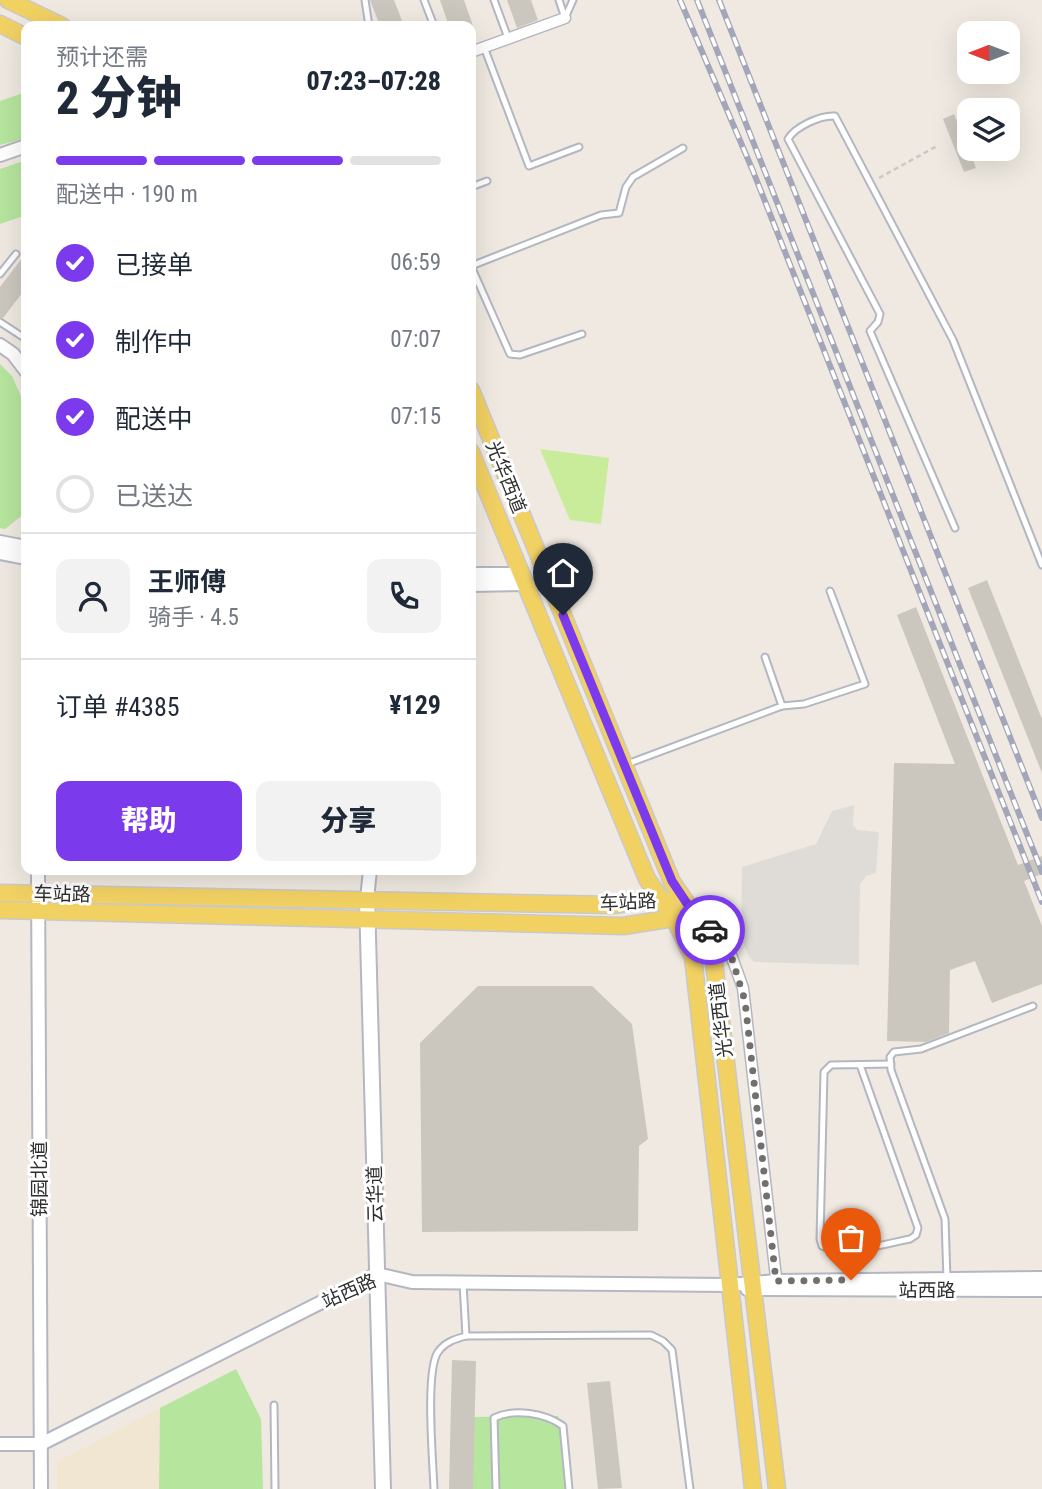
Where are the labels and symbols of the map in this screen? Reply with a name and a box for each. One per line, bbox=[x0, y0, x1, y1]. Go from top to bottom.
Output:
north arrow bbox=[957, 21, 1020, 84]
street label: 光华西道 bbox=[481, 437, 531, 517]
pin bbox=[533, 543, 593, 615]
street label: 车站路 bbox=[33, 882, 91, 906]
street label: 车站路 bbox=[599, 889, 657, 915]
courier bbox=[675, 895, 745, 965]
street label: 光华西道 bbox=[705, 981, 737, 1059]
street label: 锦园北道 bbox=[28, 1141, 51, 1217]
street label: 云华道 bbox=[363, 1165, 387, 1223]
pin bbox=[821, 1208, 881, 1280]
street label: 站西路 bbox=[318, 1269, 380, 1313]
street label: 站西路 bbox=[898, 1279, 956, 1302]

